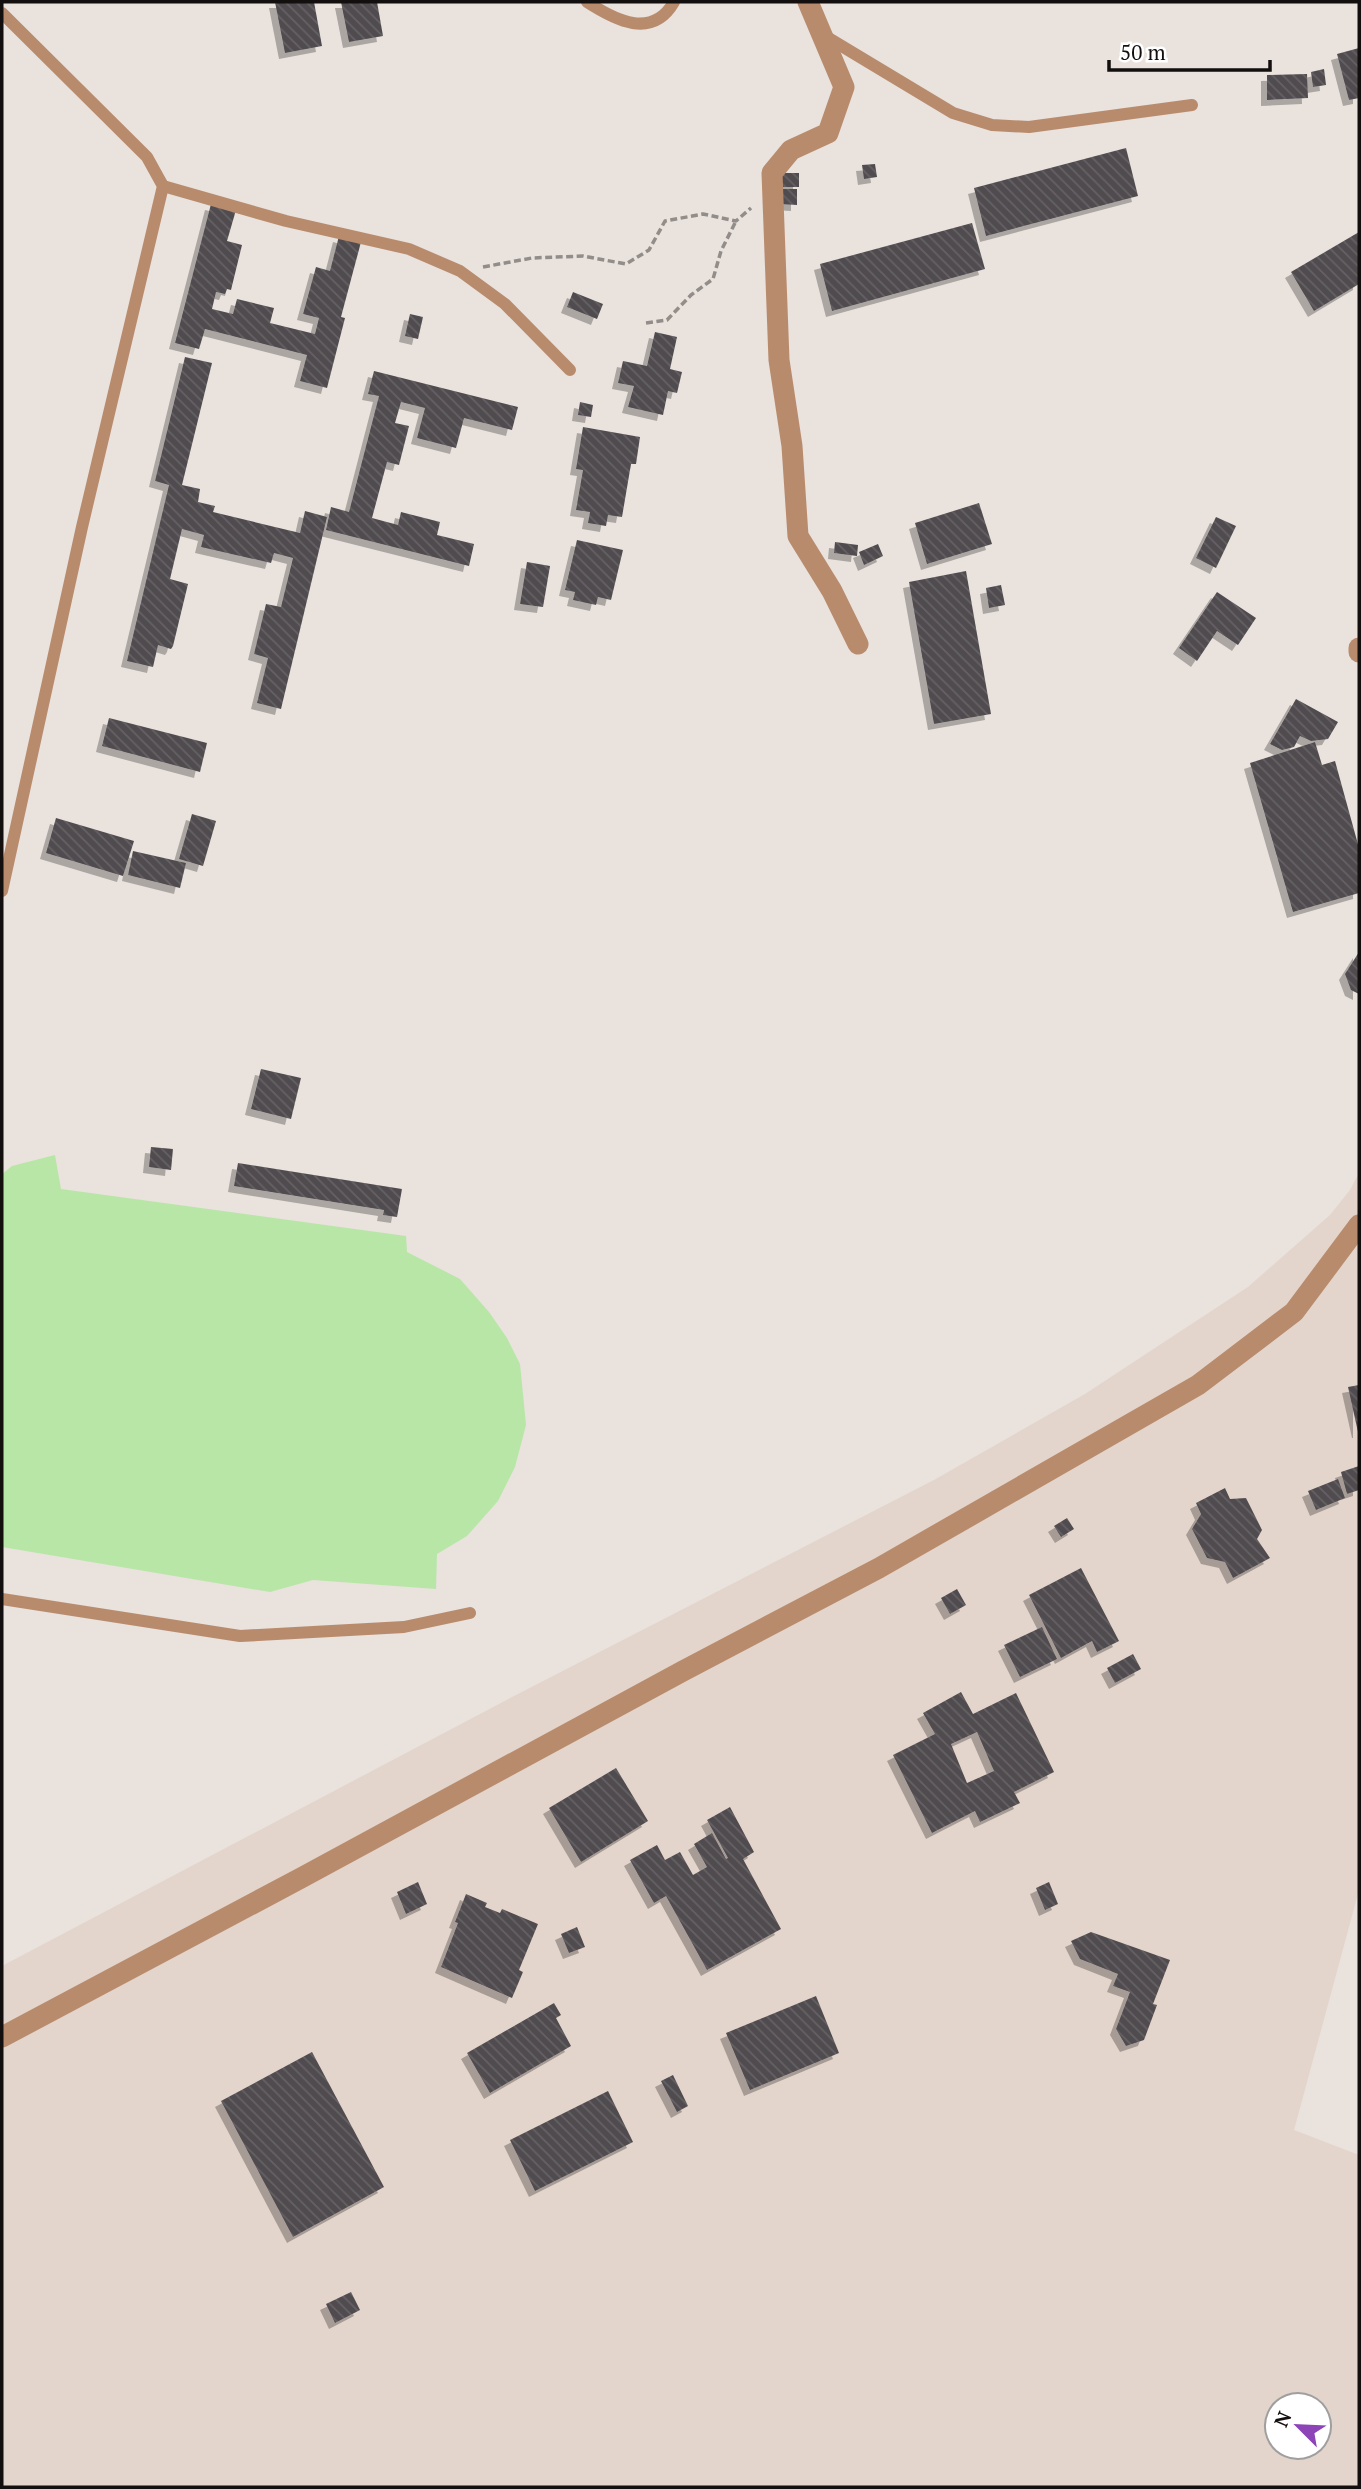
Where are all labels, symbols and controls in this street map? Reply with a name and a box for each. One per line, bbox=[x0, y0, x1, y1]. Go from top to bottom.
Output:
scale bar bbox=[1109, 28, 1270, 72]
text: 50 m bbox=[1120, 38, 1166, 66]
north arrow bbox=[1263, 2391, 1333, 2461]
text: N bbox=[1268, 2407, 1297, 2431]

